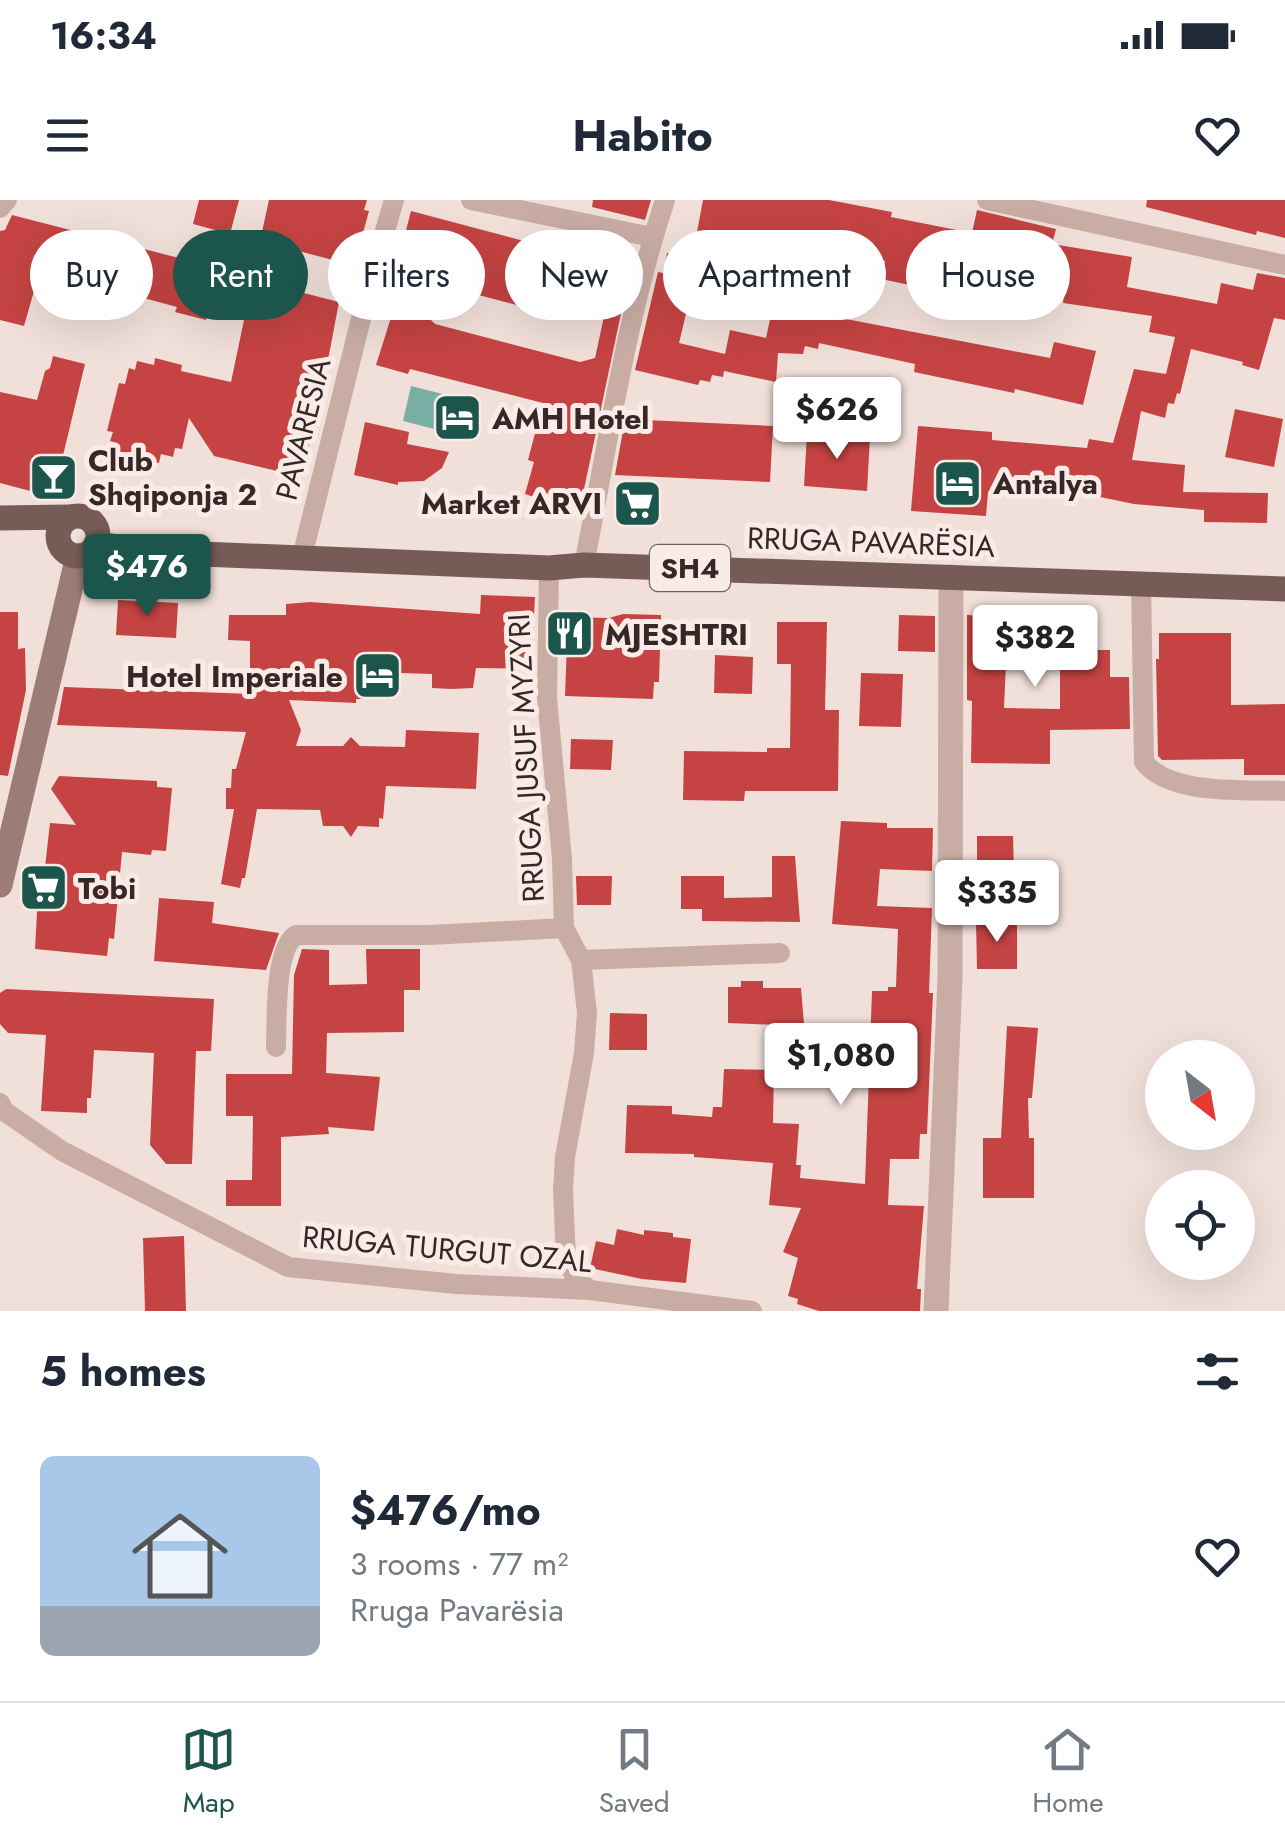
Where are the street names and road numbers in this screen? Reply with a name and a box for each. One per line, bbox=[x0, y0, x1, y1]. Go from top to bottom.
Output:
street label: PAVARESIA bbox=[265, 353, 341, 504]
street label: RRUGA PAVARËSIA bbox=[746, 516, 996, 568]
road number: SH4 bbox=[650, 545, 730, 591]
street label: RRUGA JUSUF MYZYRI bbox=[497, 613, 555, 903]
street label: RRUGA TURGUT OZAL bbox=[300, 1215, 594, 1283]

